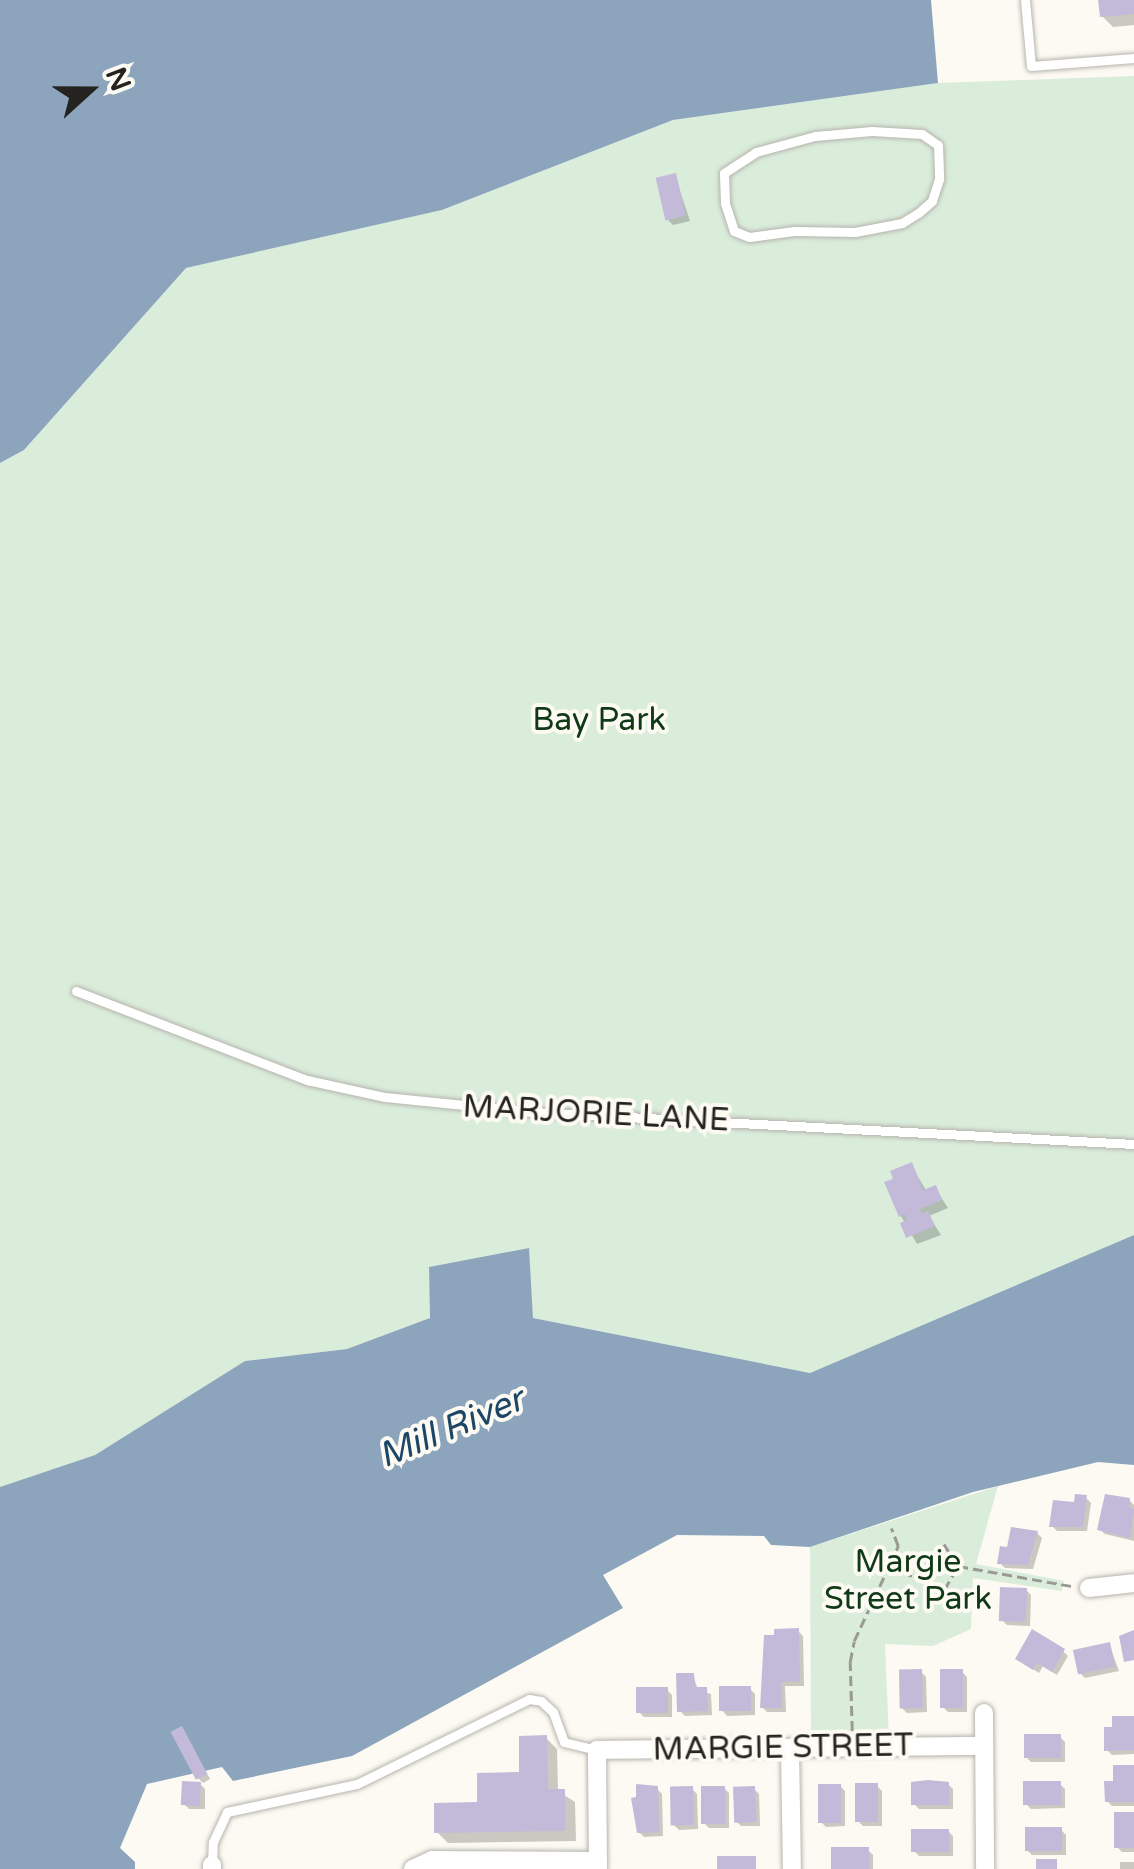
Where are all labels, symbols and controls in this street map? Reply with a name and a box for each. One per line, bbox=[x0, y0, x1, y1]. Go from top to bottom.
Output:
north arrow bbox=[40, 40, 140, 140]
text: N bbox=[98, 63, 138, 96]
park label: Bay Park bbox=[532, 701, 666, 739]
street label: MARJORIE LANE bbox=[462, 1088, 730, 1140]
water label: Mill River bbox=[372, 1379, 530, 1477]
park label: Margie Street Park bbox=[824, 1544, 992, 1619]
street label: MARGIE STREET bbox=[652, 1727, 914, 1769]

